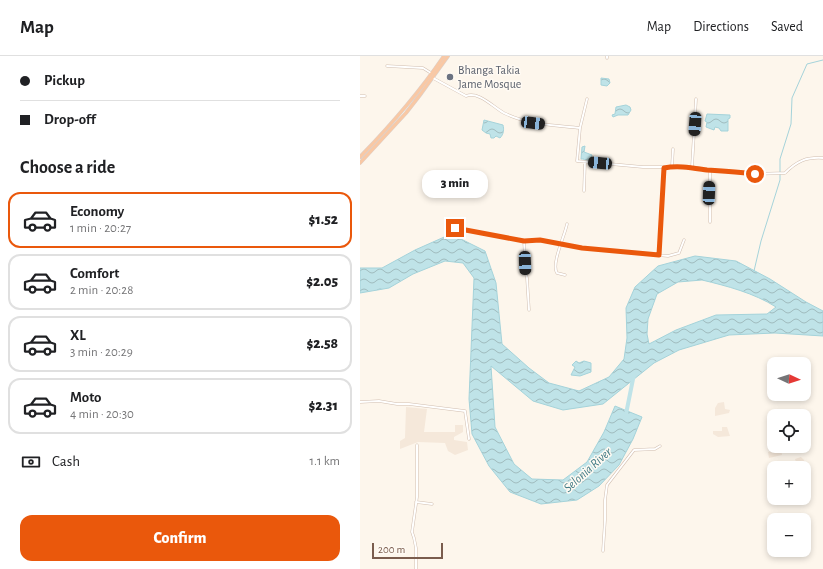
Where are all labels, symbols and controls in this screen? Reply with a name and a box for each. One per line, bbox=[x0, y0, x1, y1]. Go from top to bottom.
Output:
text: Map bbox=[20, 18, 54, 37]
text: Map bbox=[647, 20, 671, 34]
text: Directions bbox=[693, 20, 749, 34]
text: Saved bbox=[771, 20, 803, 34]
place label: Bhanga Takia Jame Mosque bbox=[458, 64, 521, 90]
marker: Bhanga Takia Jame Mosque bbox=[445, 72, 455, 82]
text: Pickup bbox=[44, 73, 85, 88]
text: Drop-off bbox=[44, 112, 96, 127]
car bbox=[688, 112, 702, 136]
car bbox=[520, 116, 546, 130]
car bbox=[588, 156, 612, 170]
text: Choose a ride bbox=[20, 159, 115, 177]
route start bbox=[746, 165, 764, 183]
callout: 3 min bbox=[422, 170, 488, 198]
text: 3 min bbox=[441, 177, 469, 190]
car bbox=[703, 181, 715, 205]
icon: car bbox=[22, 202, 58, 238]
text: Economy bbox=[70, 204, 124, 219]
text: $1.52 bbox=[308, 212, 338, 227]
route end bbox=[446, 219, 464, 237]
text: 1 min · 20:27 bbox=[70, 222, 131, 235]
car bbox=[519, 251, 531, 275]
icon: car bbox=[22, 264, 58, 300]
text: Comfort bbox=[70, 266, 119, 281]
text: $2.05 bbox=[306, 274, 338, 289]
text: 2 min · 20:28 bbox=[70, 284, 133, 297]
icon: car bbox=[22, 326, 58, 362]
text: XL bbox=[70, 328, 86, 343]
text: $2.58 bbox=[306, 336, 338, 351]
text: 3 min · 20:29 bbox=[70, 346, 133, 359]
north arrow bbox=[767, 357, 811, 401]
map controls bbox=[767, 357, 811, 557]
icon: car bbox=[22, 388, 58, 424]
text: Moto bbox=[70, 390, 102, 405]
text: $2.31 bbox=[308, 398, 338, 413]
text: 4 min · 20:30 bbox=[70, 408, 134, 421]
button: locate bbox=[767, 409, 811, 453]
water label: Selonia River bbox=[562, 445, 615, 495]
icon: cash bbox=[20, 451, 42, 473]
text: Cash bbox=[52, 454, 80, 469]
text: 1.1 km bbox=[310, 455, 340, 468]
button: + bbox=[767, 461, 811, 505]
button: − bbox=[767, 513, 811, 557]
button: Confirm bbox=[20, 515, 340, 561]
scale bar bbox=[372, 541, 443, 560]
text: 200 m bbox=[378, 544, 405, 555]

